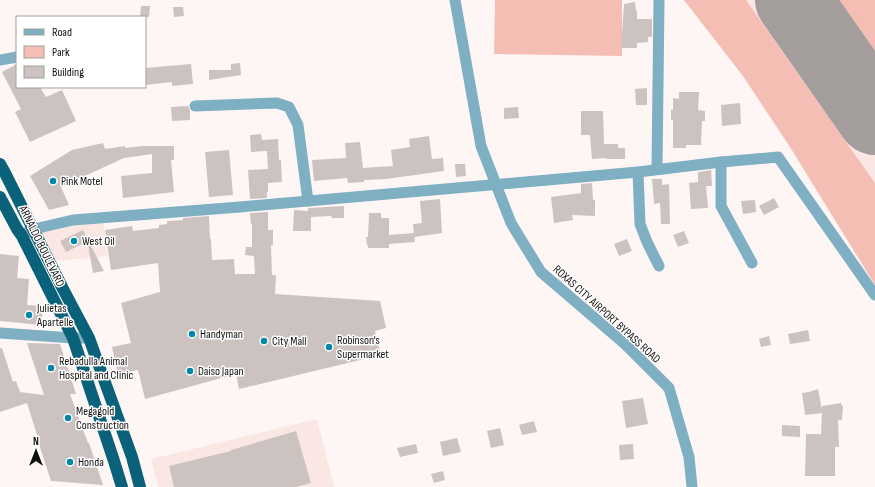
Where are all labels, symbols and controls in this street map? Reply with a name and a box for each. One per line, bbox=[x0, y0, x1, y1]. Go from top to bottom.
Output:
legend bbox=[16, 16, 146, 88]
text: Road bbox=[52, 25, 72, 40]
text: Park bbox=[52, 45, 70, 60]
text: Building bbox=[52, 65, 84, 80]
place label: Pink Motel bbox=[61, 174, 103, 189]
marker: Pink Motel bbox=[48, 176, 58, 186]
street label: ARNALDO BOULEVARD bbox=[15, 202, 68, 289]
place label: West Oil bbox=[82, 234, 115, 249]
marker: West Oil bbox=[69, 236, 79, 246]
street label: ROXAS CITY AIRPORT BYPASS ROAD bbox=[550, 262, 664, 367]
place label: Julietas Apartelle bbox=[36, 301, 73, 330]
marker: Julietas Apartelle bbox=[24, 310, 34, 320]
place label: Handyman bbox=[200, 327, 243, 342]
marker: Handyman bbox=[187, 329, 197, 339]
place label: Robinson's Supermarket bbox=[337, 333, 389, 362]
place label: City Mall bbox=[272, 334, 307, 349]
marker: City Mall bbox=[259, 336, 269, 346]
marker: Robinson's Supermarket bbox=[324, 342, 334, 352]
place label: Rebadulla Animal Hospital and Clinic bbox=[59, 354, 134, 383]
marker: Rebadulla Animal Hospital and Clinic bbox=[46, 363, 56, 373]
place label: Daiso Japan bbox=[198, 364, 244, 379]
marker: Daiso Japan bbox=[185, 366, 195, 376]
place label: Megagold Construction bbox=[76, 404, 129, 433]
marker: Megagold Construction bbox=[63, 413, 73, 423]
north arrow bbox=[16, 431, 56, 471]
text: N bbox=[33, 435, 39, 448]
place label: Honda bbox=[78, 455, 104, 470]
marker: Honda bbox=[65, 457, 75, 467]

